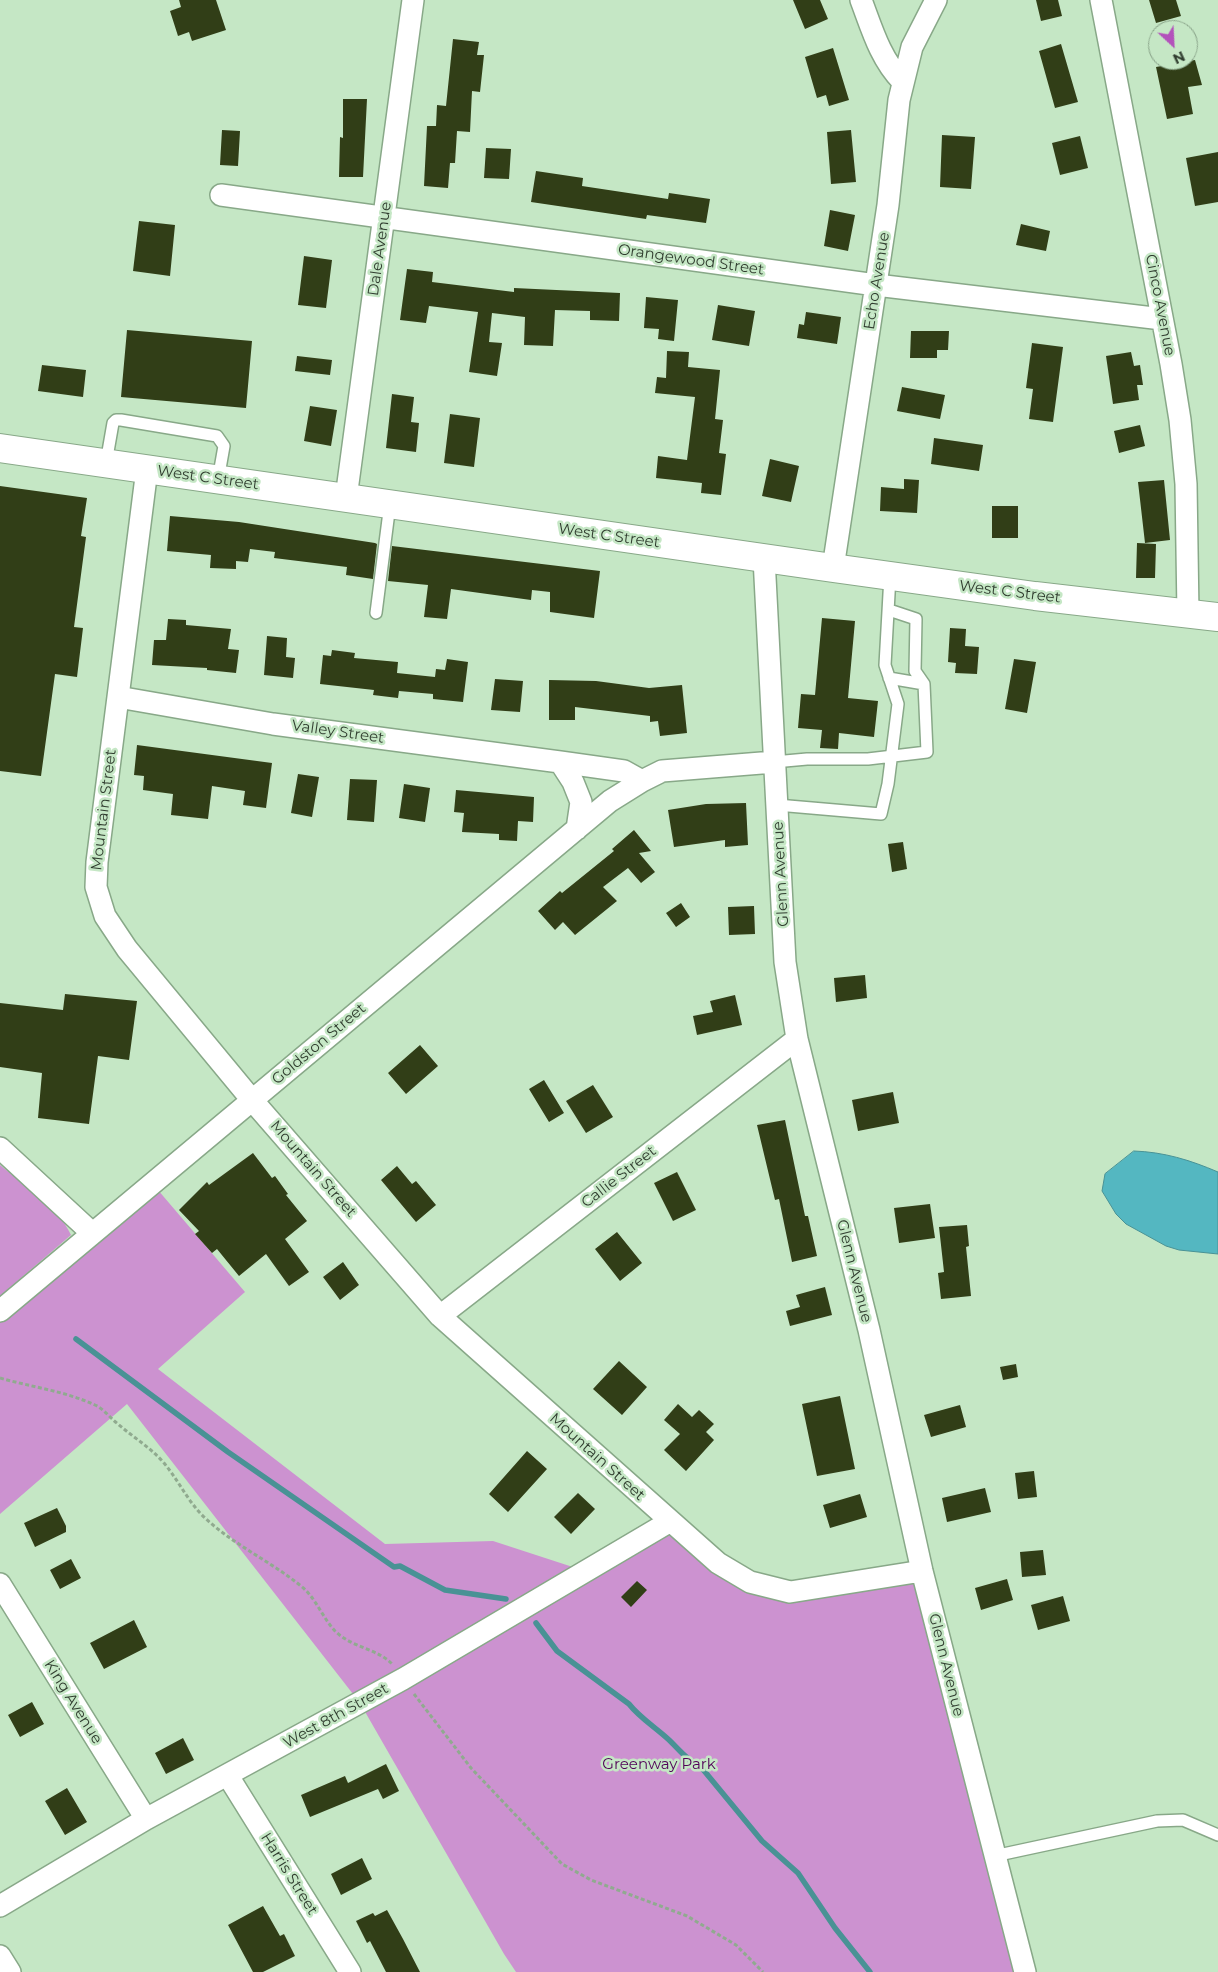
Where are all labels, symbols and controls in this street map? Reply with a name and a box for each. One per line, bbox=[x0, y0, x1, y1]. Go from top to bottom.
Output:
north arrow bbox=[1148, 20, 1198, 70]
text: N bbox=[1170, 47, 1188, 68]
street label: Dale Avenue bbox=[364, 201, 396, 297]
street label: Echo Avenue bbox=[860, 231, 894, 331]
street label: Orangewood Street bbox=[617, 241, 765, 279]
street label: Cinco Avenue bbox=[1141, 253, 1179, 357]
street label: West C Street bbox=[156, 462, 260, 494]
street label: West C Street bbox=[557, 520, 661, 552]
street label: West C Street bbox=[958, 577, 1062, 607]
street label: Valley Street bbox=[291, 717, 385, 747]
street label: Mountain Street bbox=[88, 748, 120, 872]
street label: Glenn Avenue bbox=[769, 821, 793, 927]
street label: Goldston Street bbox=[268, 999, 370, 1089]
street label: Mountain Street bbox=[266, 1117, 360, 1221]
street label: Callie Street bbox=[578, 1142, 660, 1212]
street label: Glenn Avenue bbox=[833, 1218, 875, 1324]
street label: Mountain Street bbox=[546, 1409, 648, 1505]
street label: Glenn Avenue bbox=[925, 1612, 967, 1718]
street label: King Avenue bbox=[40, 1657, 106, 1747]
street label: West 8th Street bbox=[280, 1680, 392, 1752]
park label: Greenway Park bbox=[602, 1756, 716, 1774]
street label: Harris Street bbox=[257, 1830, 321, 1918]

